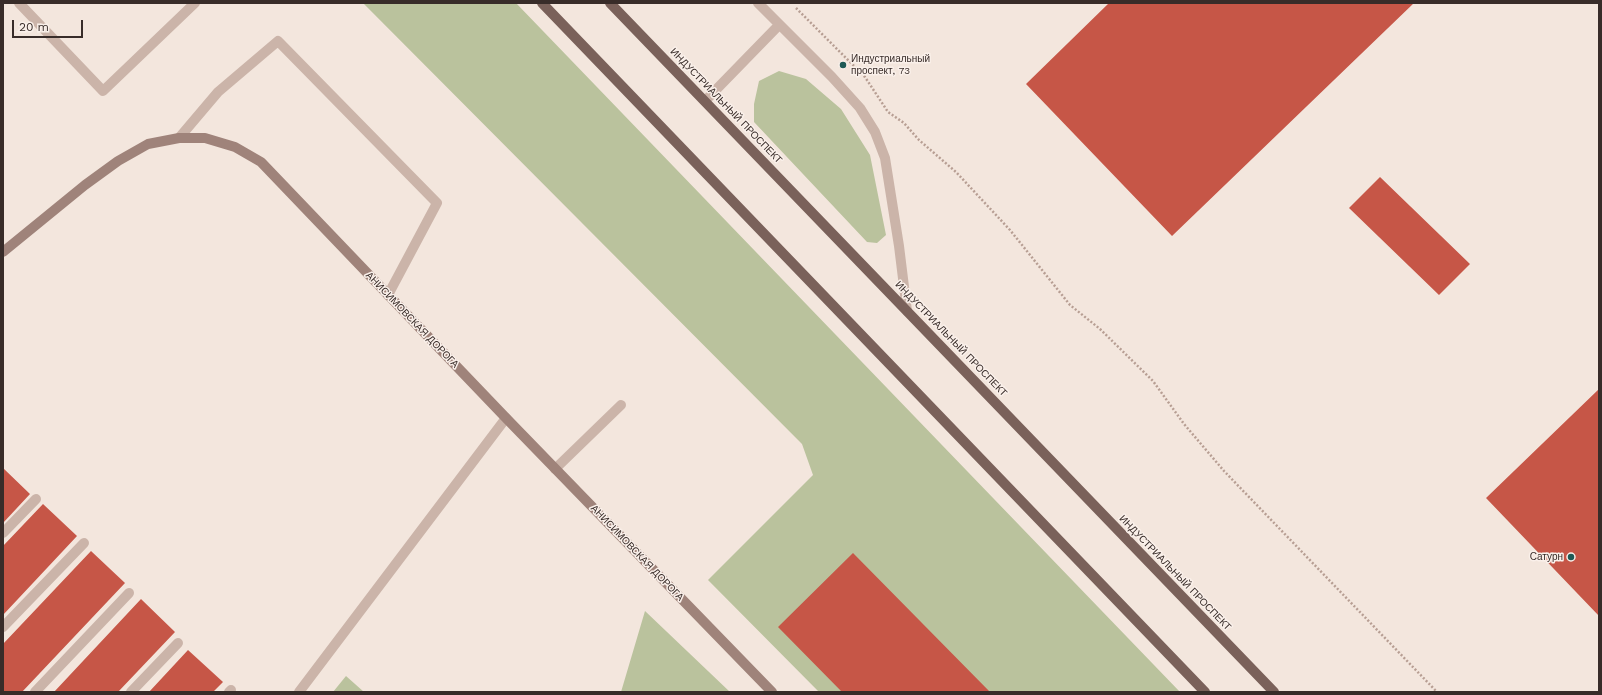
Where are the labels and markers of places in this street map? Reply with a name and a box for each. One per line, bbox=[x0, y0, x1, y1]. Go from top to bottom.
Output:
place label: Индустриальный проспект, 73 bbox=[851, 53, 930, 76]
marker: Индустриальный проспект, 73 bbox=[838, 60, 848, 70]
place label: Сатурн bbox=[1530, 551, 1563, 563]
marker: Сатурн bbox=[1566, 552, 1576, 562]

